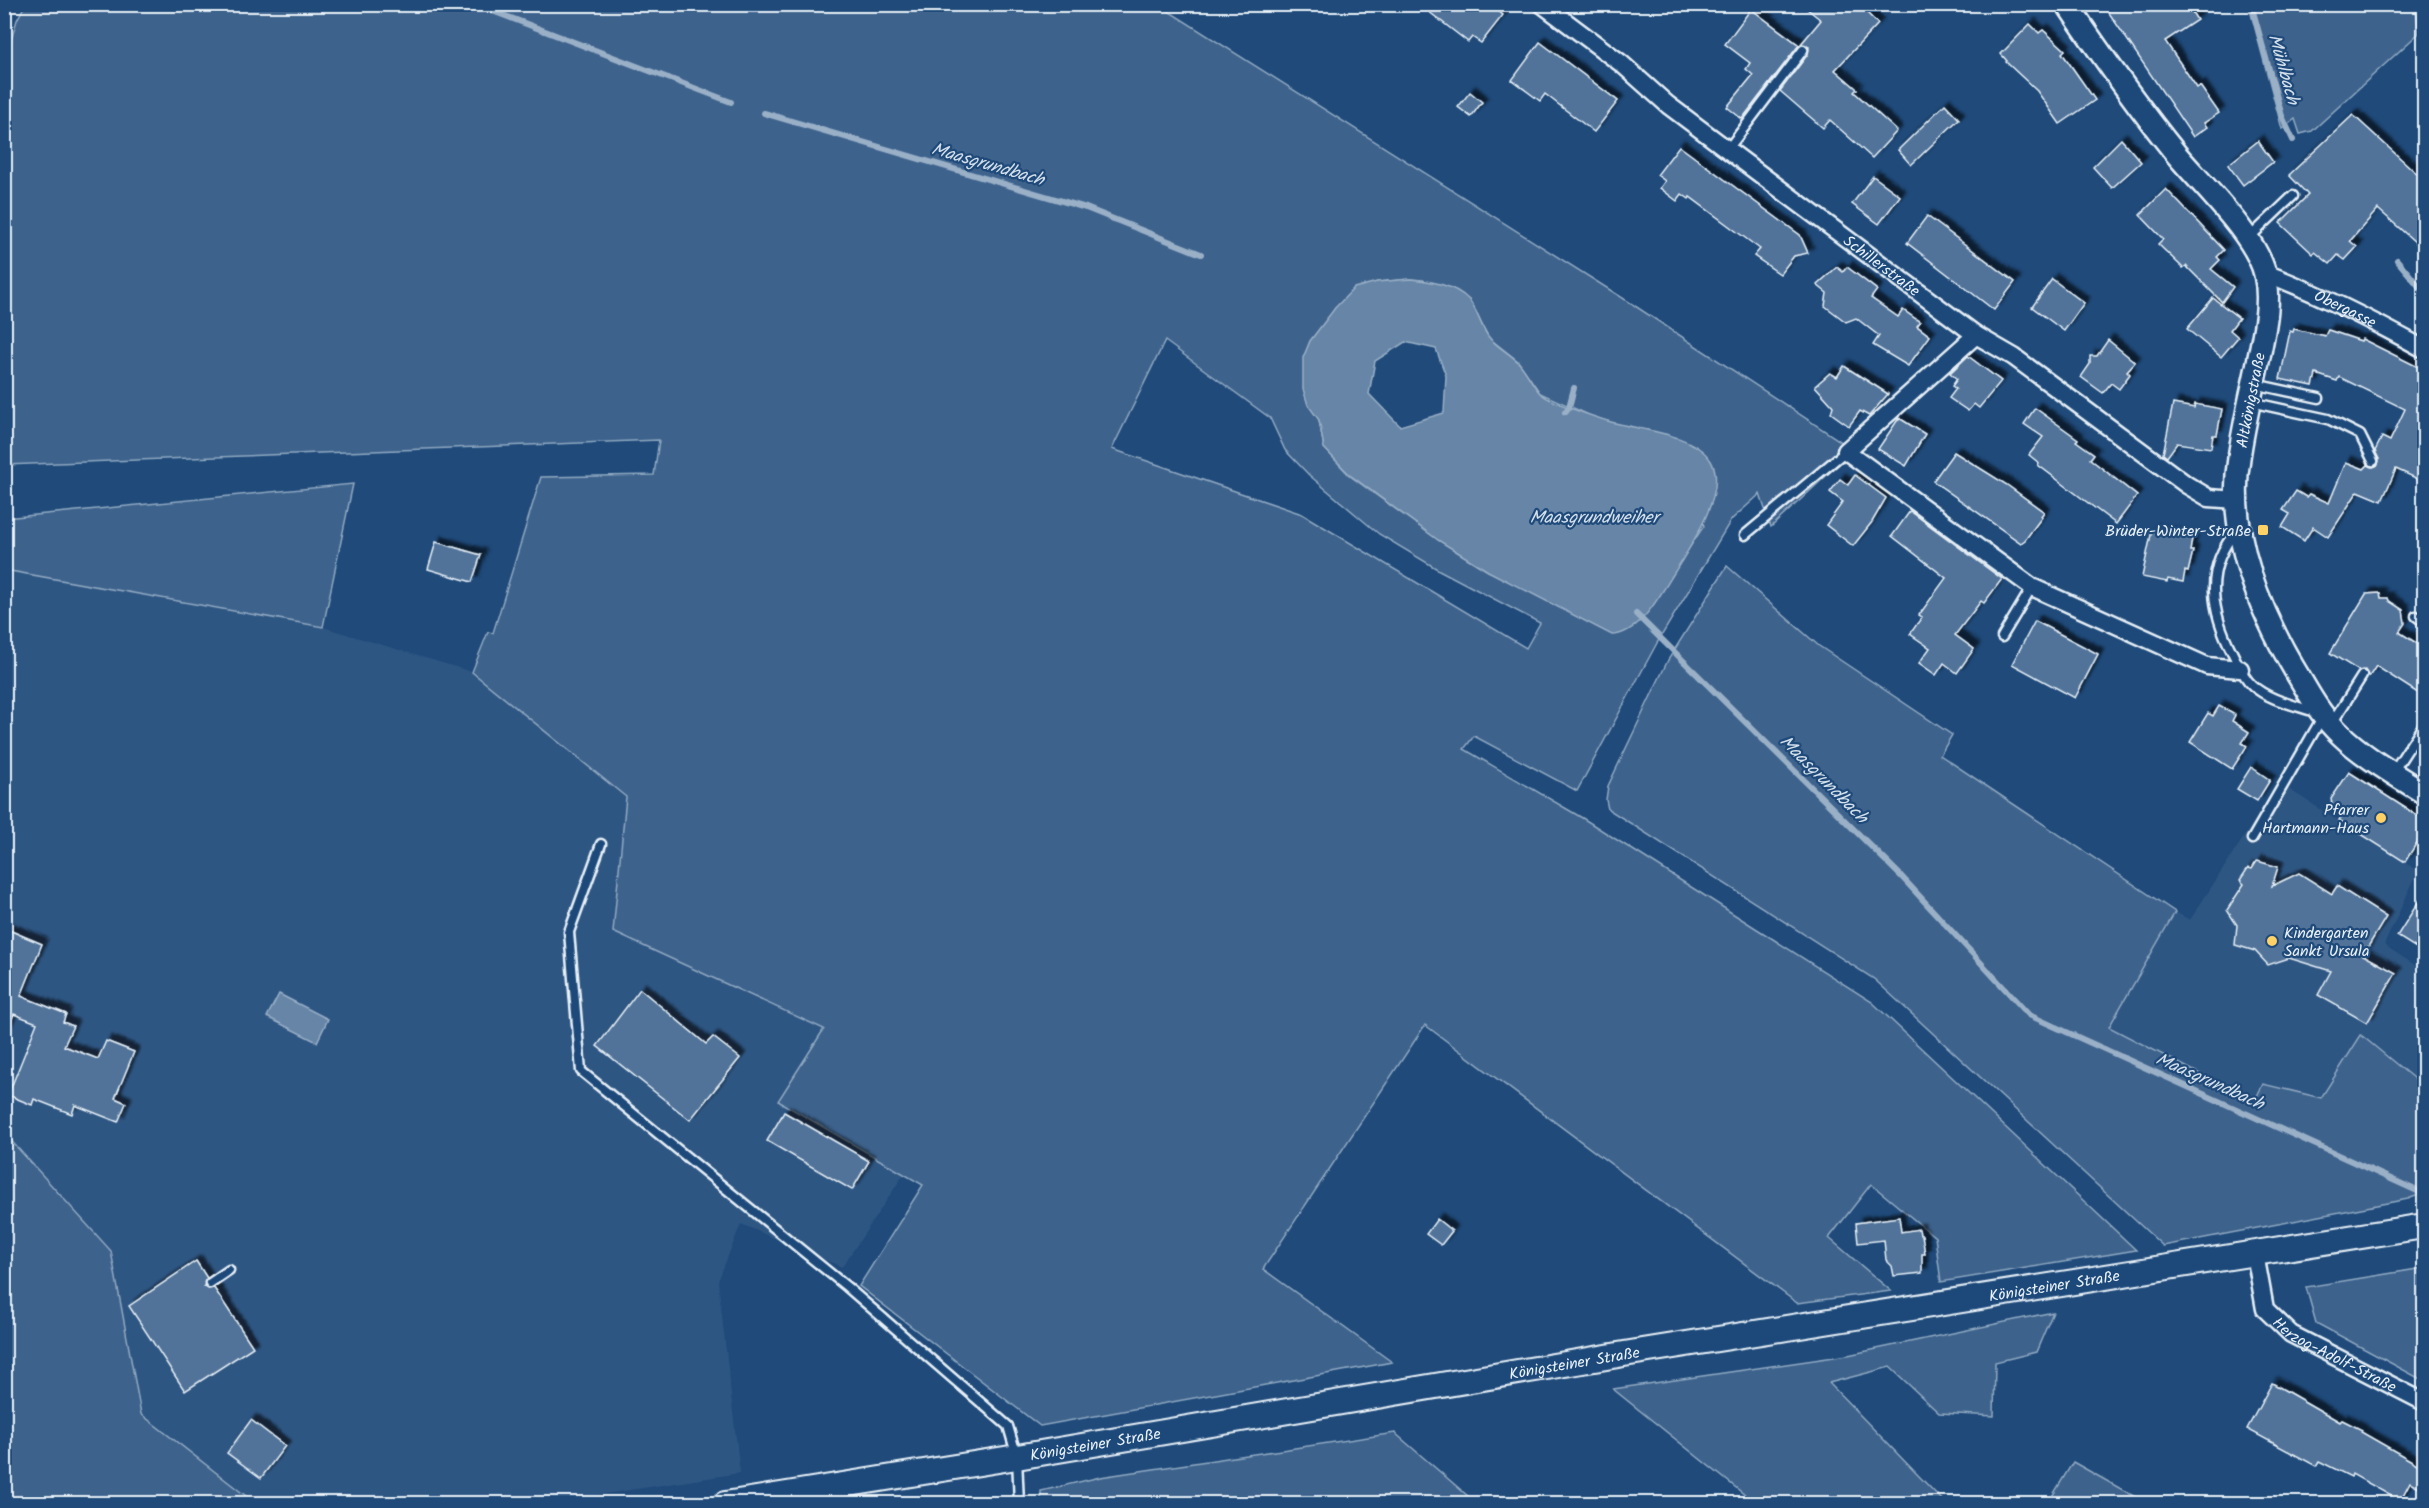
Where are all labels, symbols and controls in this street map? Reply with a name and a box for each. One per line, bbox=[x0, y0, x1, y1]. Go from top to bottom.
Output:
water label: Mühlbach bbox=[2259, 31, 2307, 110]
water label: Maasgrundbach bbox=[928, 136, 1049, 196]
street label: Schillerstraße bbox=[1837, 229, 1925, 303]
street label: Obergasse bbox=[2310, 284, 2381, 335]
street label: Altkönigstraße bbox=[2230, 350, 2273, 450]
water label: Maasgrundweiher bbox=[1530, 504, 1662, 533]
place label: Brüder-Winter-Straße bbox=[2105, 519, 2251, 544]
marker: Brüder-Winter-Straße bbox=[2256, 523, 2270, 537]
water label: Maasgrundbach bbox=[1772, 729, 1875, 832]
place label: Pfarrer Hartmann-Haus bbox=[2262, 798, 2371, 841]
marker: Pfarrer Hartmann-Haus bbox=[2374, 811, 2388, 825]
place label: Kindergarten Sankt Ursula bbox=[2284, 921, 2369, 964]
marker: Kindergarten Sankt Ursula bbox=[2265, 934, 2279, 948]
water label: Maasgrundbach bbox=[2150, 1046, 2270, 1120]
street label: Königsteiner Straße bbox=[1987, 1264, 2122, 1309]
street label: Herzog-Adolf-Straße bbox=[2266, 1311, 2401, 1400]
street label: Königsteiner Straße bbox=[1507, 1341, 1642, 1387]
street label: Königsteiner Straße bbox=[1028, 1422, 1163, 1469]

